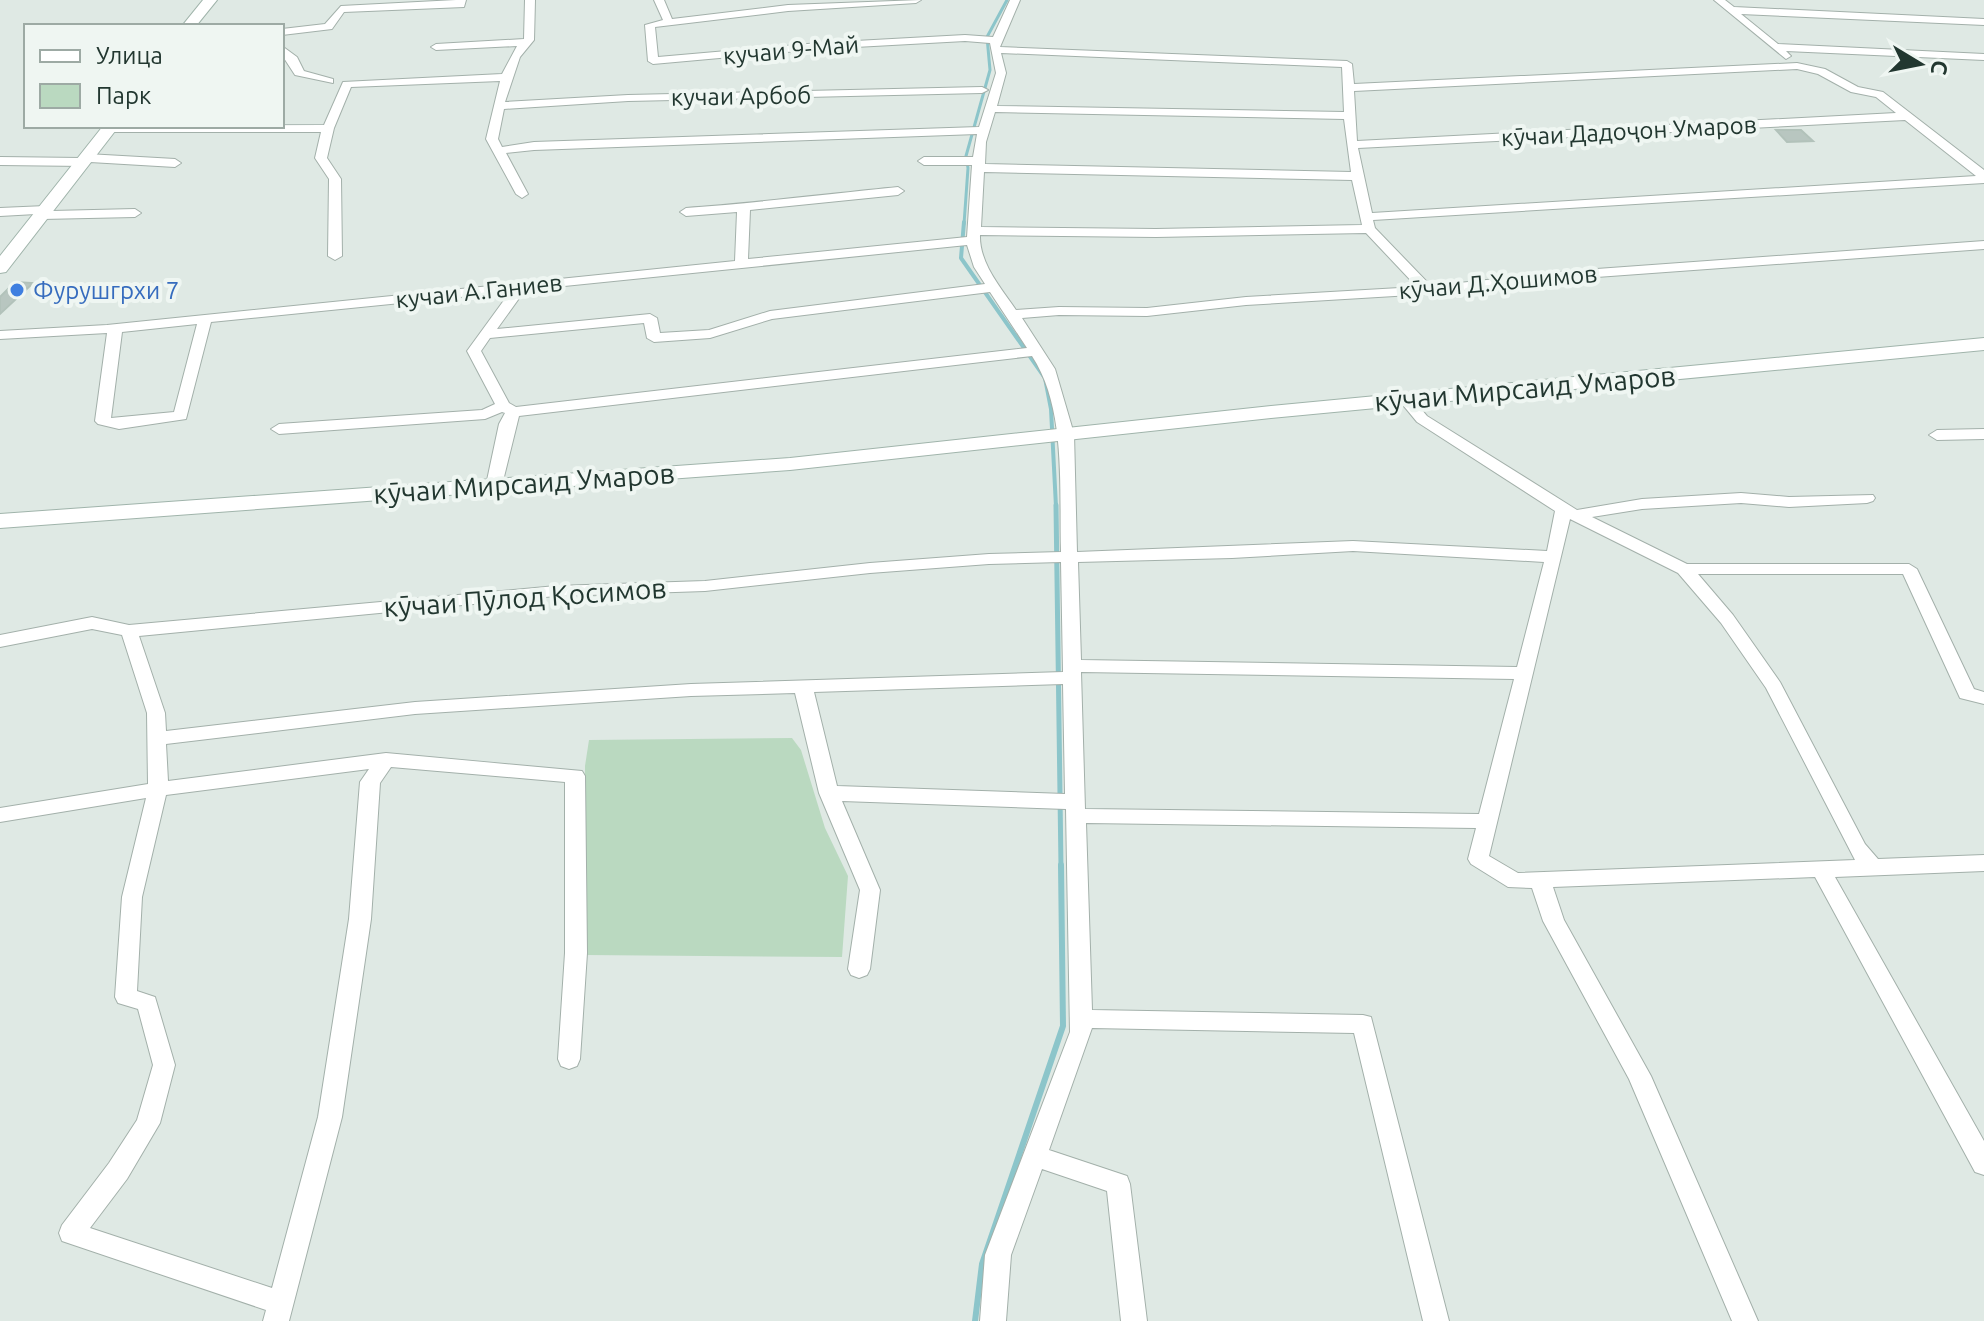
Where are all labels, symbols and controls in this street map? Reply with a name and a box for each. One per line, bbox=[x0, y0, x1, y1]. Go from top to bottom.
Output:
legend bbox=[24, 24, 284, 128]
north arrow bbox=[1880, 24, 1960, 104]
street label: кучаи 9-Май bbox=[722, 31, 860, 69]
text: Улица bbox=[96, 42, 163, 69]
text: С bbox=[1927, 58, 1954, 77]
street label: кучаи Арбоб bbox=[671, 81, 811, 111]
text: Парк bbox=[96, 82, 151, 109]
street label: кӯчаи Дадоҷон Умаров bbox=[1500, 111, 1758, 151]
street label: кӯчаи Д.Ҳошимов bbox=[1398, 260, 1598, 304]
street label: кучаи А.Ганиев bbox=[394, 269, 564, 313]
place label: Фурушгрхи 7 bbox=[33, 277, 179, 304]
marker: Фурушгрхи 7 bbox=[8, 281, 26, 299]
street label: кӯчаи Мирсаид Умаров bbox=[1373, 359, 1677, 417]
street label: кӯчаи Мирсаид Умаров bbox=[372, 457, 676, 509]
street label: кӯчаи Пӯлод Қосимов bbox=[382, 572, 668, 622]

